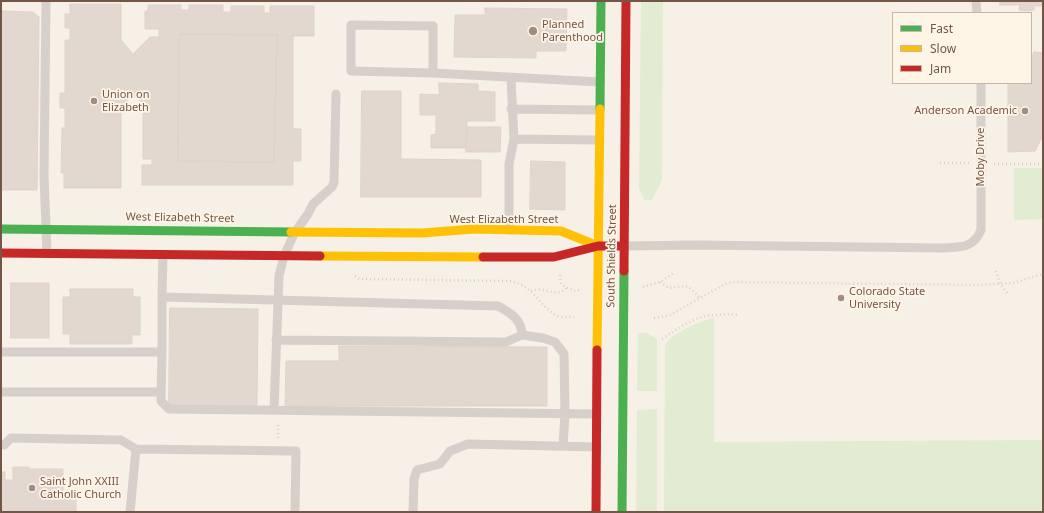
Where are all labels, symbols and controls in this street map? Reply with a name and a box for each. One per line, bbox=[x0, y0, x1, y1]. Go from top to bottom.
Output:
legend bbox=[892, 12, 1032, 84]
place label: Planned Parenthood bbox=[542, 18, 603, 44]
text: Fast bbox=[930, 20, 953, 37]
marker: Planned Parenthood bbox=[527, 25, 539, 37]
text: Slow bbox=[930, 40, 956, 57]
text: Jam bbox=[930, 60, 951, 77]
place label: Union on Elizabeth bbox=[102, 88, 149, 114]
marker: Union on Elizabeth bbox=[89, 96, 99, 106]
place label: Anderson Academic bbox=[914, 104, 1017, 118]
marker: Anderson Academic bbox=[1020, 106, 1030, 116]
street label: Moby Drive bbox=[974, 128, 988, 186]
street label: South Shields Street bbox=[604, 204, 620, 308]
street label: West Elizabeth Street bbox=[126, 210, 234, 226]
street label: West Elizabeth Street bbox=[450, 213, 558, 227]
place label: Colorado State University bbox=[849, 285, 925, 311]
marker: Colorado State University bbox=[836, 293, 846, 303]
place label: Saint John XXIII Catholic Church bbox=[40, 475, 121, 501]
marker: Saint John XXIII Catholic Church bbox=[27, 483, 37, 493]

